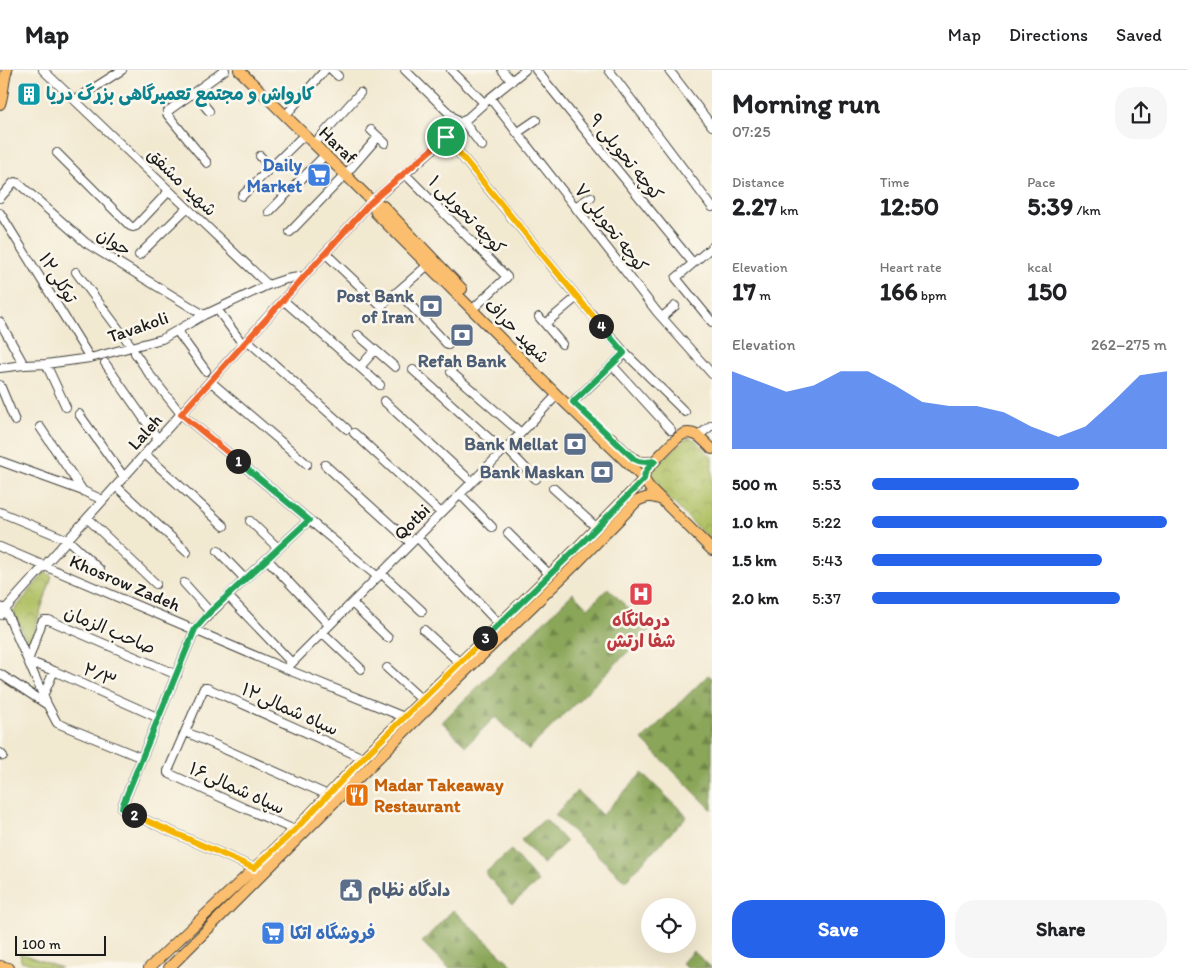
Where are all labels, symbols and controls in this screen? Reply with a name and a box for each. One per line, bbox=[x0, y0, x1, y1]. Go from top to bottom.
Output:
text: Map bbox=[25, 20, 69, 49]
text: Map bbox=[948, 24, 981, 46]
text: Directions bbox=[1009, 24, 1088, 46]
text: Saved bbox=[1116, 24, 1162, 46]
building icon: کارواش و مجتمع تعمیرگاهی بزرگ دریا bbox=[16, 81, 42, 107]
place label: کارواش و مجتمع تعمیرگاهی بزرگ دریا bbox=[46, 83, 315, 107]
text: Morning run bbox=[732, 86, 880, 120]
button: share bbox=[1115, 87, 1167, 139]
street label: کوچه تحویلی ۹ bbox=[583, 109, 668, 206]
pin bbox=[425, 116, 467, 158]
street label: Haraf bbox=[314, 122, 362, 169]
text: 07:25 bbox=[732, 122, 771, 141]
icon: arrive bbox=[432, 123, 460, 151]
street label: شهید مشفق bbox=[143, 143, 221, 221]
place label: Daily Market bbox=[247, 154, 303, 197]
supermarket icon: Daily Market bbox=[306, 162, 332, 188]
street label: کوچه تحویلی ۱ bbox=[423, 171, 510, 260]
text: Distance bbox=[732, 174, 784, 191]
text: Time bbox=[880, 174, 910, 191]
text: Pace bbox=[1027, 174, 1055, 191]
street label: کوچه تحویلی ۷ bbox=[569, 179, 653, 278]
text: 2.27 bbox=[732, 191, 777, 221]
text: 12:50 bbox=[880, 191, 939, 221]
text: 5:39 bbox=[1027, 191, 1073, 221]
text: km bbox=[777, 202, 799, 219]
text: /km bbox=[1073, 202, 1101, 219]
street label: جوان bbox=[93, 223, 135, 261]
street label: توکلی۱۲ bbox=[34, 249, 82, 308]
text: Elevation bbox=[732, 259, 788, 276]
text: Heart rate bbox=[880, 259, 942, 276]
text: kcal bbox=[1027, 259, 1052, 276]
text: 17 bbox=[732, 276, 756, 306]
text: 166 bbox=[880, 276, 918, 306]
text: 150 bbox=[1027, 276, 1067, 306]
place label: Post Bank of Iran bbox=[337, 285, 415, 328]
text: m bbox=[756, 287, 771, 304]
text: bpm bbox=[918, 287, 947, 304]
bank icon: Post Bank of Iran bbox=[418, 293, 444, 319]
street label: شهید حراف bbox=[480, 294, 554, 368]
street label: Tavakoli bbox=[105, 306, 171, 348]
pin: 4 bbox=[588, 314, 614, 338]
text: 4 bbox=[597, 318, 606, 335]
bank icon: Refah Bank bbox=[449, 322, 475, 348]
text: Elevation bbox=[732, 335, 796, 354]
text: 262–275 m bbox=[1091, 335, 1167, 354]
place label: Refah Bank bbox=[418, 350, 507, 372]
street label: Laleh bbox=[123, 409, 167, 455]
bank icon: Bank Mellat bbox=[562, 431, 588, 457]
place label: Bank Mellat bbox=[464, 433, 558, 455]
pin: 1 bbox=[226, 448, 250, 474]
text: 1 bbox=[235, 453, 242, 470]
bank icon: Bank Maskan bbox=[589, 459, 615, 485]
place label: Bank Maskan bbox=[480, 461, 584, 483]
text: 500 m bbox=[732, 475, 777, 494]
text: 5:53 bbox=[812, 475, 841, 494]
street label: Qotbi bbox=[389, 499, 435, 545]
text: 1.0 km bbox=[732, 513, 778, 532]
text: 5:22 bbox=[812, 513, 841, 532]
street label: Khosrow Zadeh bbox=[66, 550, 184, 616]
text: 1.5 km bbox=[732, 551, 777, 570]
text: 5:43 bbox=[812, 551, 843, 570]
hospital icon: درمانگاه شفا ارتش bbox=[628, 581, 654, 607]
text: 2.0 km bbox=[732, 589, 779, 608]
text: 5:37 bbox=[812, 589, 841, 608]
street label: صاحب الزمان bbox=[61, 601, 159, 659]
place label: درمانگاه شفا ارتش bbox=[607, 609, 675, 652]
pin: 3 bbox=[472, 626, 498, 650]
text: 3 bbox=[482, 630, 489, 647]
street label: ۲/۳ bbox=[80, 658, 120, 692]
street label: سپاه شمالی۱۲ bbox=[238, 678, 342, 741]
street label: سپاه شمالی۱۶ bbox=[185, 757, 288, 820]
place label: Madar Takeaway Restaurant bbox=[374, 774, 504, 817]
restaurant icon: Madar Takeaway Restaurant bbox=[344, 782, 370, 808]
pin: 2 bbox=[122, 802, 146, 828]
text: 2 bbox=[131, 807, 138, 824]
public building icon: دادگاه نظام bbox=[338, 877, 364, 903]
place label: دادگاه نظام bbox=[368, 879, 450, 904]
map controls bbox=[641, 898, 696, 953]
button: locate bbox=[641, 898, 696, 953]
button: Save bbox=[732, 900, 945, 958]
button: Share bbox=[955, 900, 1167, 958]
supermarket icon: فروشگاه اتکا bbox=[260, 920, 286, 946]
place label: فروشگاه اتکا bbox=[290, 922, 376, 944]
scale bar bbox=[15, 933, 106, 956]
text: 100 m bbox=[22, 936, 61, 953]

